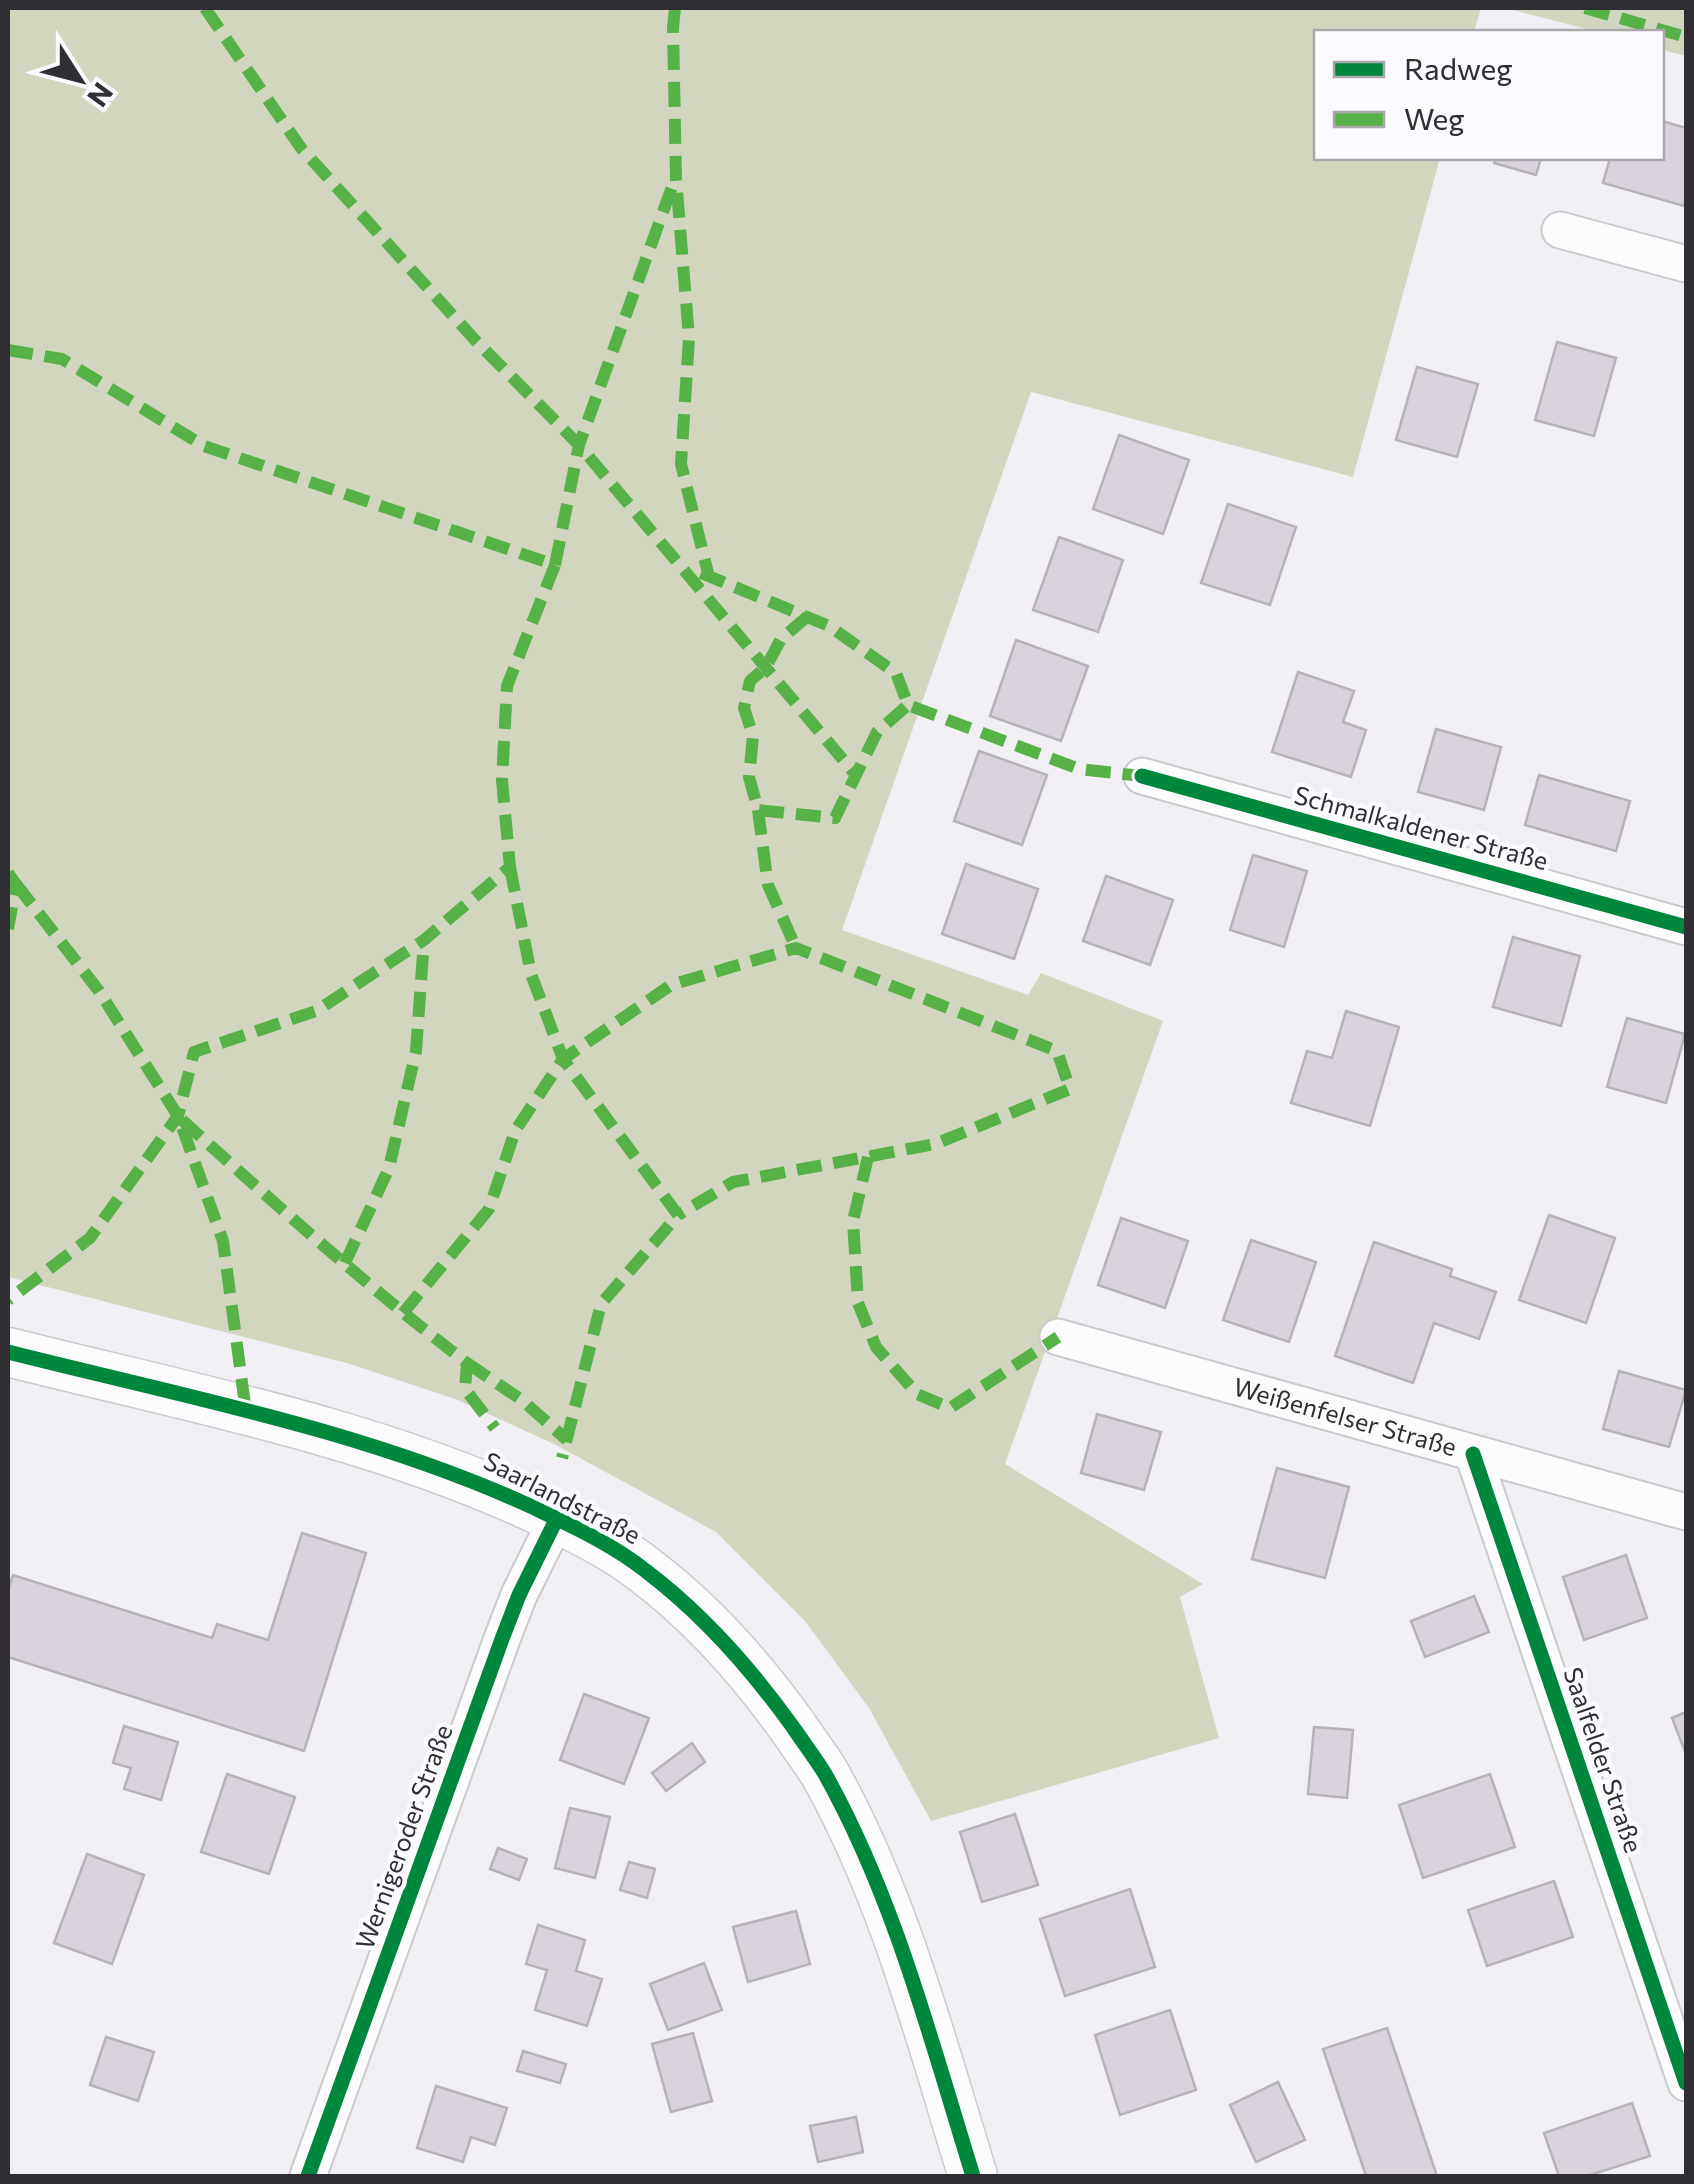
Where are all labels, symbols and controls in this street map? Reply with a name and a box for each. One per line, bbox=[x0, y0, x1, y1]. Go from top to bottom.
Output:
north arrow bbox=[30, 30, 130, 130]
legend bbox=[1314, 30, 1664, 160]
text: Radweg bbox=[1404, 49, 1513, 86]
text: N bbox=[81, 77, 121, 114]
text: Weg bbox=[1404, 99, 1465, 136]
street label: Schmalkaldener Straße bbox=[1291, 779, 1551, 875]
street label: Weißenfelser Straße bbox=[1230, 1371, 1460, 1461]
street label: Saarlandstraße bbox=[479, 1445, 646, 1549]
street label: Saalfelder Straße bbox=[1558, 1663, 1650, 1856]
street label: Wernigeroder Straße bbox=[348, 1720, 458, 1953]

